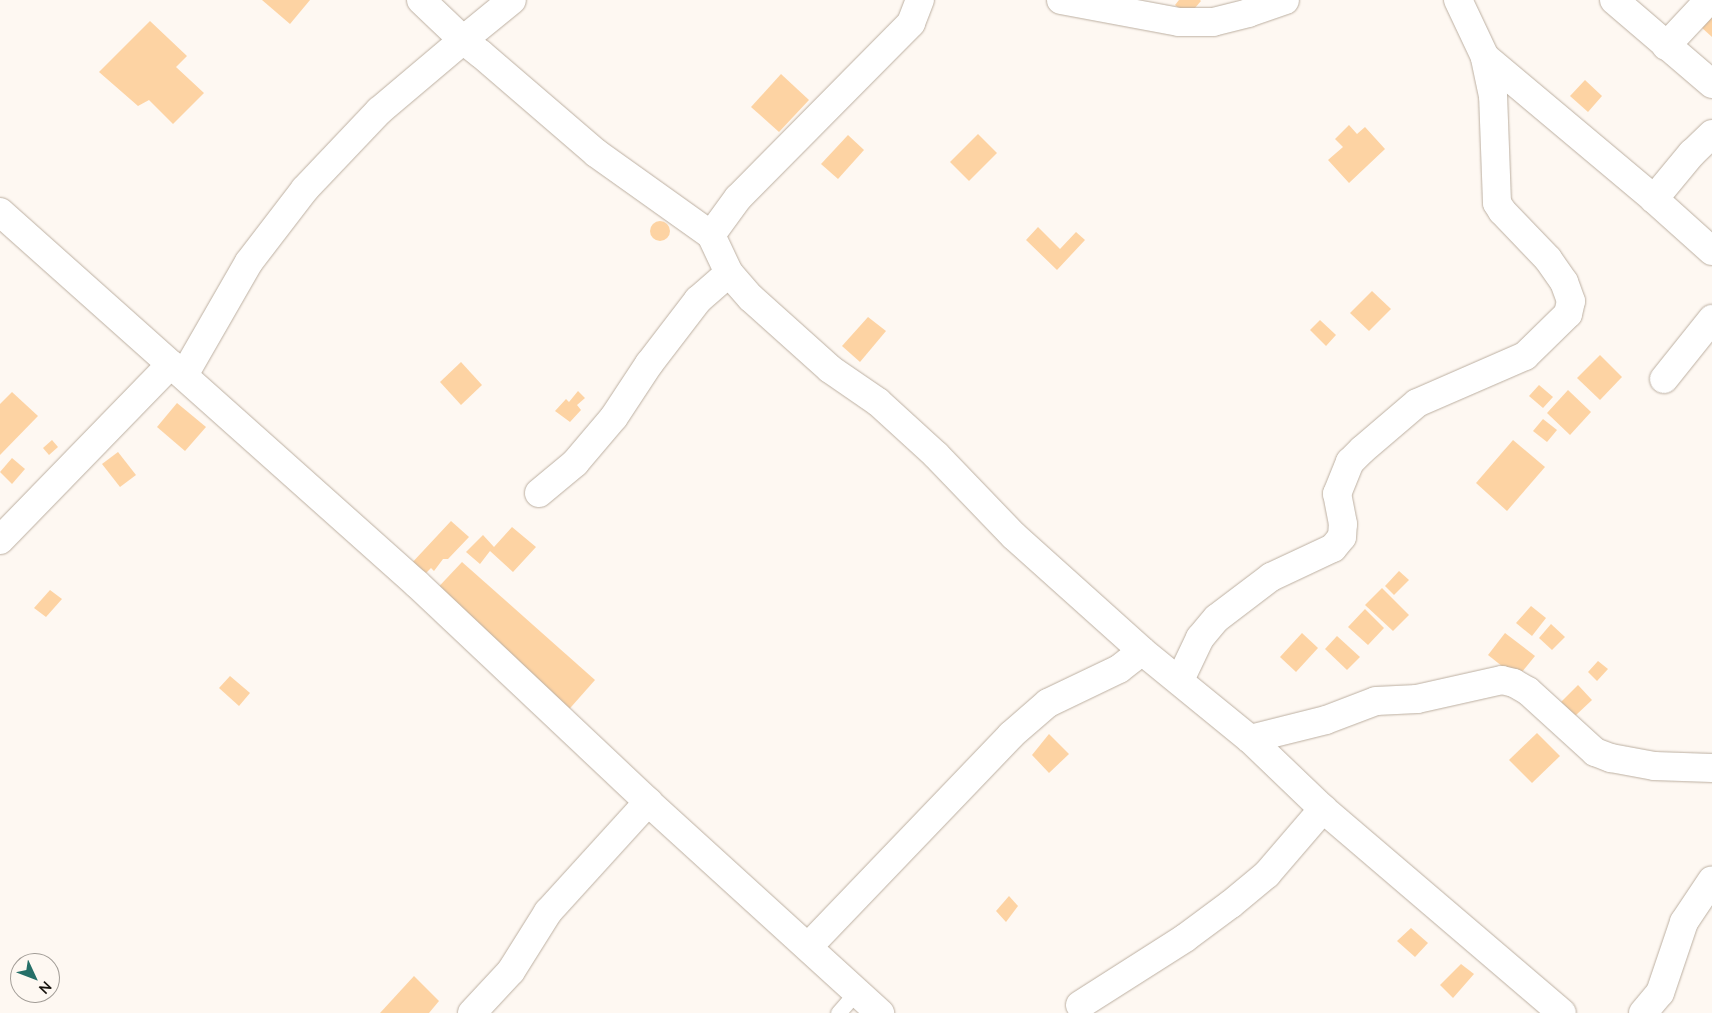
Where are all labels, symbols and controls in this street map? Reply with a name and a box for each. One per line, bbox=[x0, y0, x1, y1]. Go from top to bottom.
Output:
north arrow bbox=[10, 953, 60, 1003]
text: N bbox=[36, 978, 56, 998]

